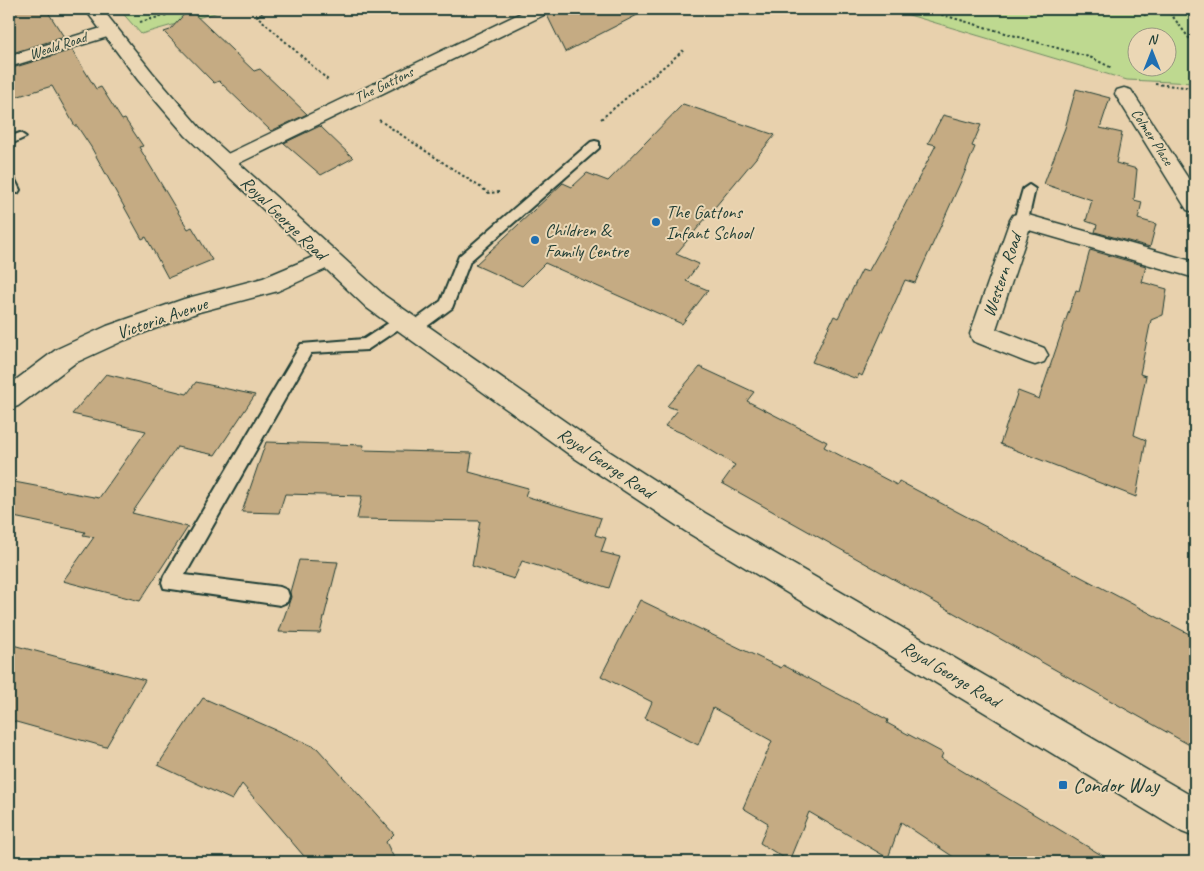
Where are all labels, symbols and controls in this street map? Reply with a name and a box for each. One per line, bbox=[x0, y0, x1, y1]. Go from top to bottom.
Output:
street label: Weald Road bbox=[27, 27, 91, 64]
north arrow bbox=[1126, 28, 1176, 78]
text: N bbox=[1148, 31, 1159, 48]
street label: The Gattons bbox=[351, 62, 418, 107]
street label: Colmer Place bbox=[1127, 105, 1178, 170]
street label: Royal George Road bbox=[236, 171, 334, 267]
place label: The Gattons Infant School bbox=[666, 201, 755, 244]
marker: The Gattons Infant School bbox=[650, 216, 662, 228]
place label: Children & Family Centre bbox=[545, 219, 629, 262]
street label: Western Road bbox=[977, 228, 1027, 320]
marker: Children & Family Centre bbox=[529, 234, 541, 246]
street label: Victoria Avenue bbox=[114, 292, 211, 344]
street label: Royal George Road bbox=[554, 423, 661, 505]
street label: Royal George Road bbox=[898, 636, 1007, 714]
place label: Condor Way bbox=[1073, 772, 1161, 798]
marker: Condor Way bbox=[1057, 779, 1069, 791]

